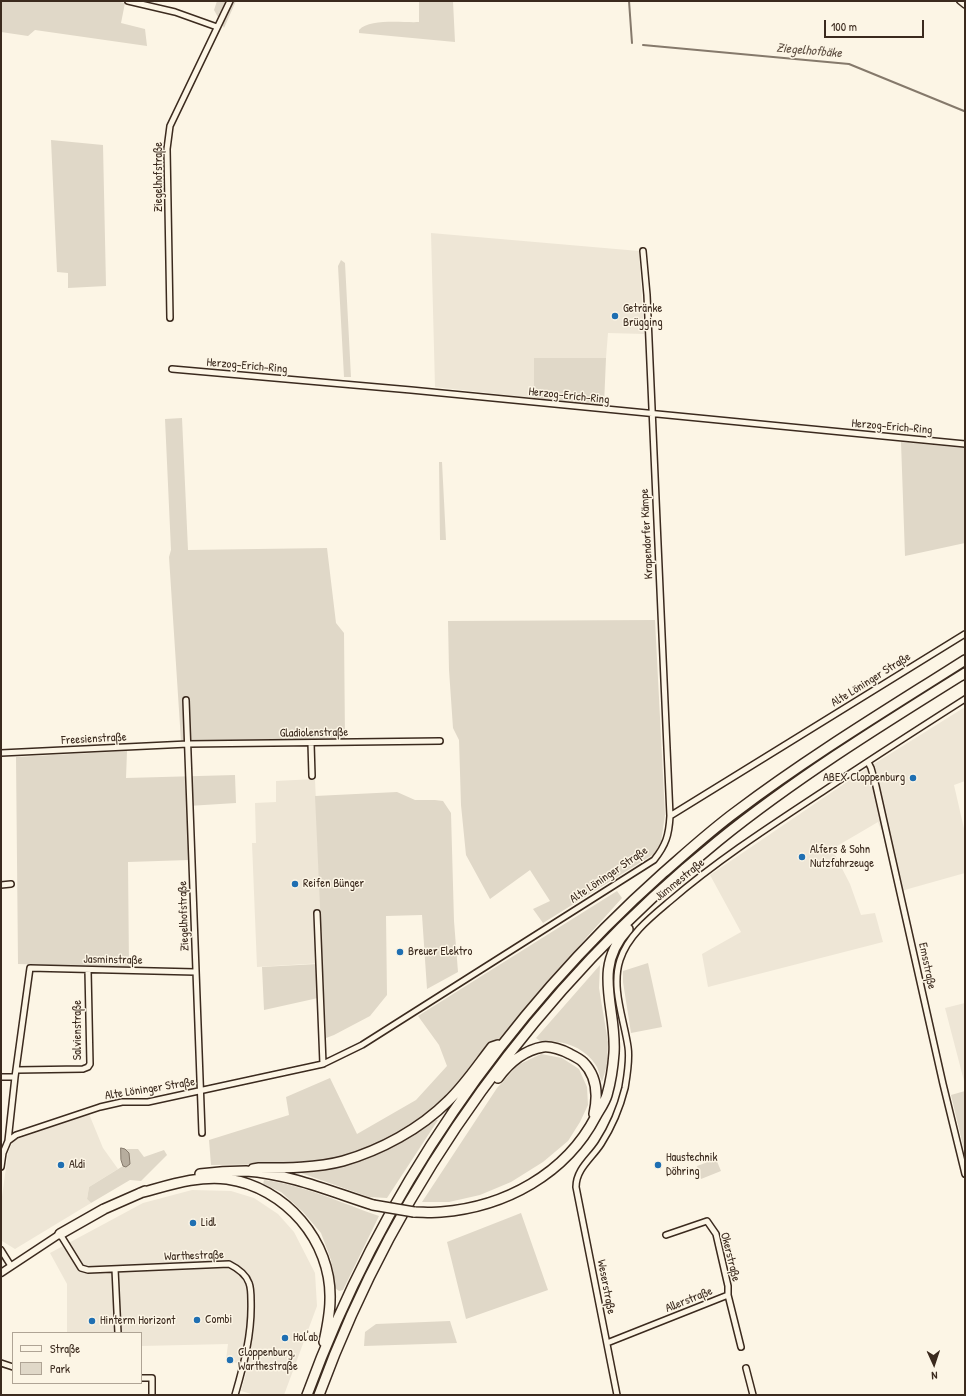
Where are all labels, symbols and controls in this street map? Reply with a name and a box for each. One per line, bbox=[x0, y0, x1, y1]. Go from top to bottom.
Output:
scale bar bbox=[826, 12, 926, 38]
text: 100 m bbox=[831, 18, 857, 35]
water label: Ziegelhofbäke bbox=[776, 40, 842, 62]
street label: Ziegelhofstraße bbox=[152, 142, 166, 212]
place label: Getränke Brügging bbox=[623, 302, 663, 330]
marker: Getränke Brügging bbox=[610, 311, 620, 321]
street label: Herzog-Erich-Ring bbox=[206, 355, 288, 377]
street label: Herzog-Erich-Ring bbox=[528, 385, 610, 407]
street label: Herzog-Erich-Ring bbox=[851, 416, 933, 438]
street label: Krapendorfer Kämpe bbox=[637, 488, 657, 580]
street label: Alte Löninger Straße bbox=[829, 650, 913, 710]
street label: Gladiolenstraße bbox=[280, 725, 348, 741]
street label: Freesienstraße bbox=[61, 730, 127, 748]
place label: ABEX Cloppenburg bbox=[823, 771, 905, 785]
marker: ABEX Cloppenburg bbox=[908, 773, 918, 783]
place label: Alfers & Sohn Nutzfahrzeuge bbox=[810, 843, 874, 871]
street label: Alte Löninger Straße bbox=[567, 844, 651, 906]
marker: Alfers & Sohn Nutzfahrzeuge bbox=[797, 852, 807, 862]
street label: Jümmestraße bbox=[652, 856, 708, 904]
place label: Reifen Bünger bbox=[303, 877, 364, 891]
marker: Reifen Bünger bbox=[290, 879, 300, 889]
street label: Ziegelhofstraße bbox=[176, 881, 192, 951]
street label: Emsstraße bbox=[915, 941, 939, 991]
place label: Breuer Elektro bbox=[408, 945, 472, 959]
marker: Breuer Elektro bbox=[395, 947, 405, 957]
street label: Jasminstraße bbox=[83, 952, 143, 968]
street label: Salvienstraße bbox=[71, 1000, 85, 1060]
street label: Alte Löninger Straße bbox=[104, 1075, 196, 1103]
place label: Haustechnik Döhring bbox=[666, 1151, 717, 1179]
place label: Aldi bbox=[69, 1158, 85, 1172]
marker: Aldi bbox=[56, 1160, 66, 1170]
marker: Haustechnik Döhring bbox=[653, 1160, 663, 1170]
place label: Lidl bbox=[201, 1216, 216, 1230]
marker: Lidl bbox=[188, 1218, 198, 1228]
street label: Okerstraße bbox=[717, 1231, 743, 1283]
street label: Warthestraße bbox=[164, 1248, 224, 1264]
street label: Weserstraße bbox=[594, 1258, 618, 1316]
street label: Allerstraße bbox=[663, 1284, 715, 1316]
place label: Combi bbox=[205, 1313, 232, 1327]
place label: Hinterm Horizont bbox=[100, 1314, 175, 1328]
marker: Combi bbox=[192, 1315, 202, 1325]
marker: Hinterm Horizont bbox=[87, 1316, 97, 1326]
place label: Hol'ab bbox=[293, 1331, 318, 1345]
legend bbox=[12, 1332, 142, 1384]
marker: Hol'ab bbox=[280, 1333, 290, 1343]
text: Straße bbox=[50, 1340, 80, 1357]
north arrow bbox=[914, 1344, 954, 1384]
place label: Cloppenburg, Warthestraße bbox=[238, 1346, 298, 1374]
marker: Cloppenburg, Warthestraße bbox=[225, 1355, 235, 1365]
text: Park bbox=[50, 1360, 70, 1377]
text: N bbox=[931, 1369, 938, 1383]

